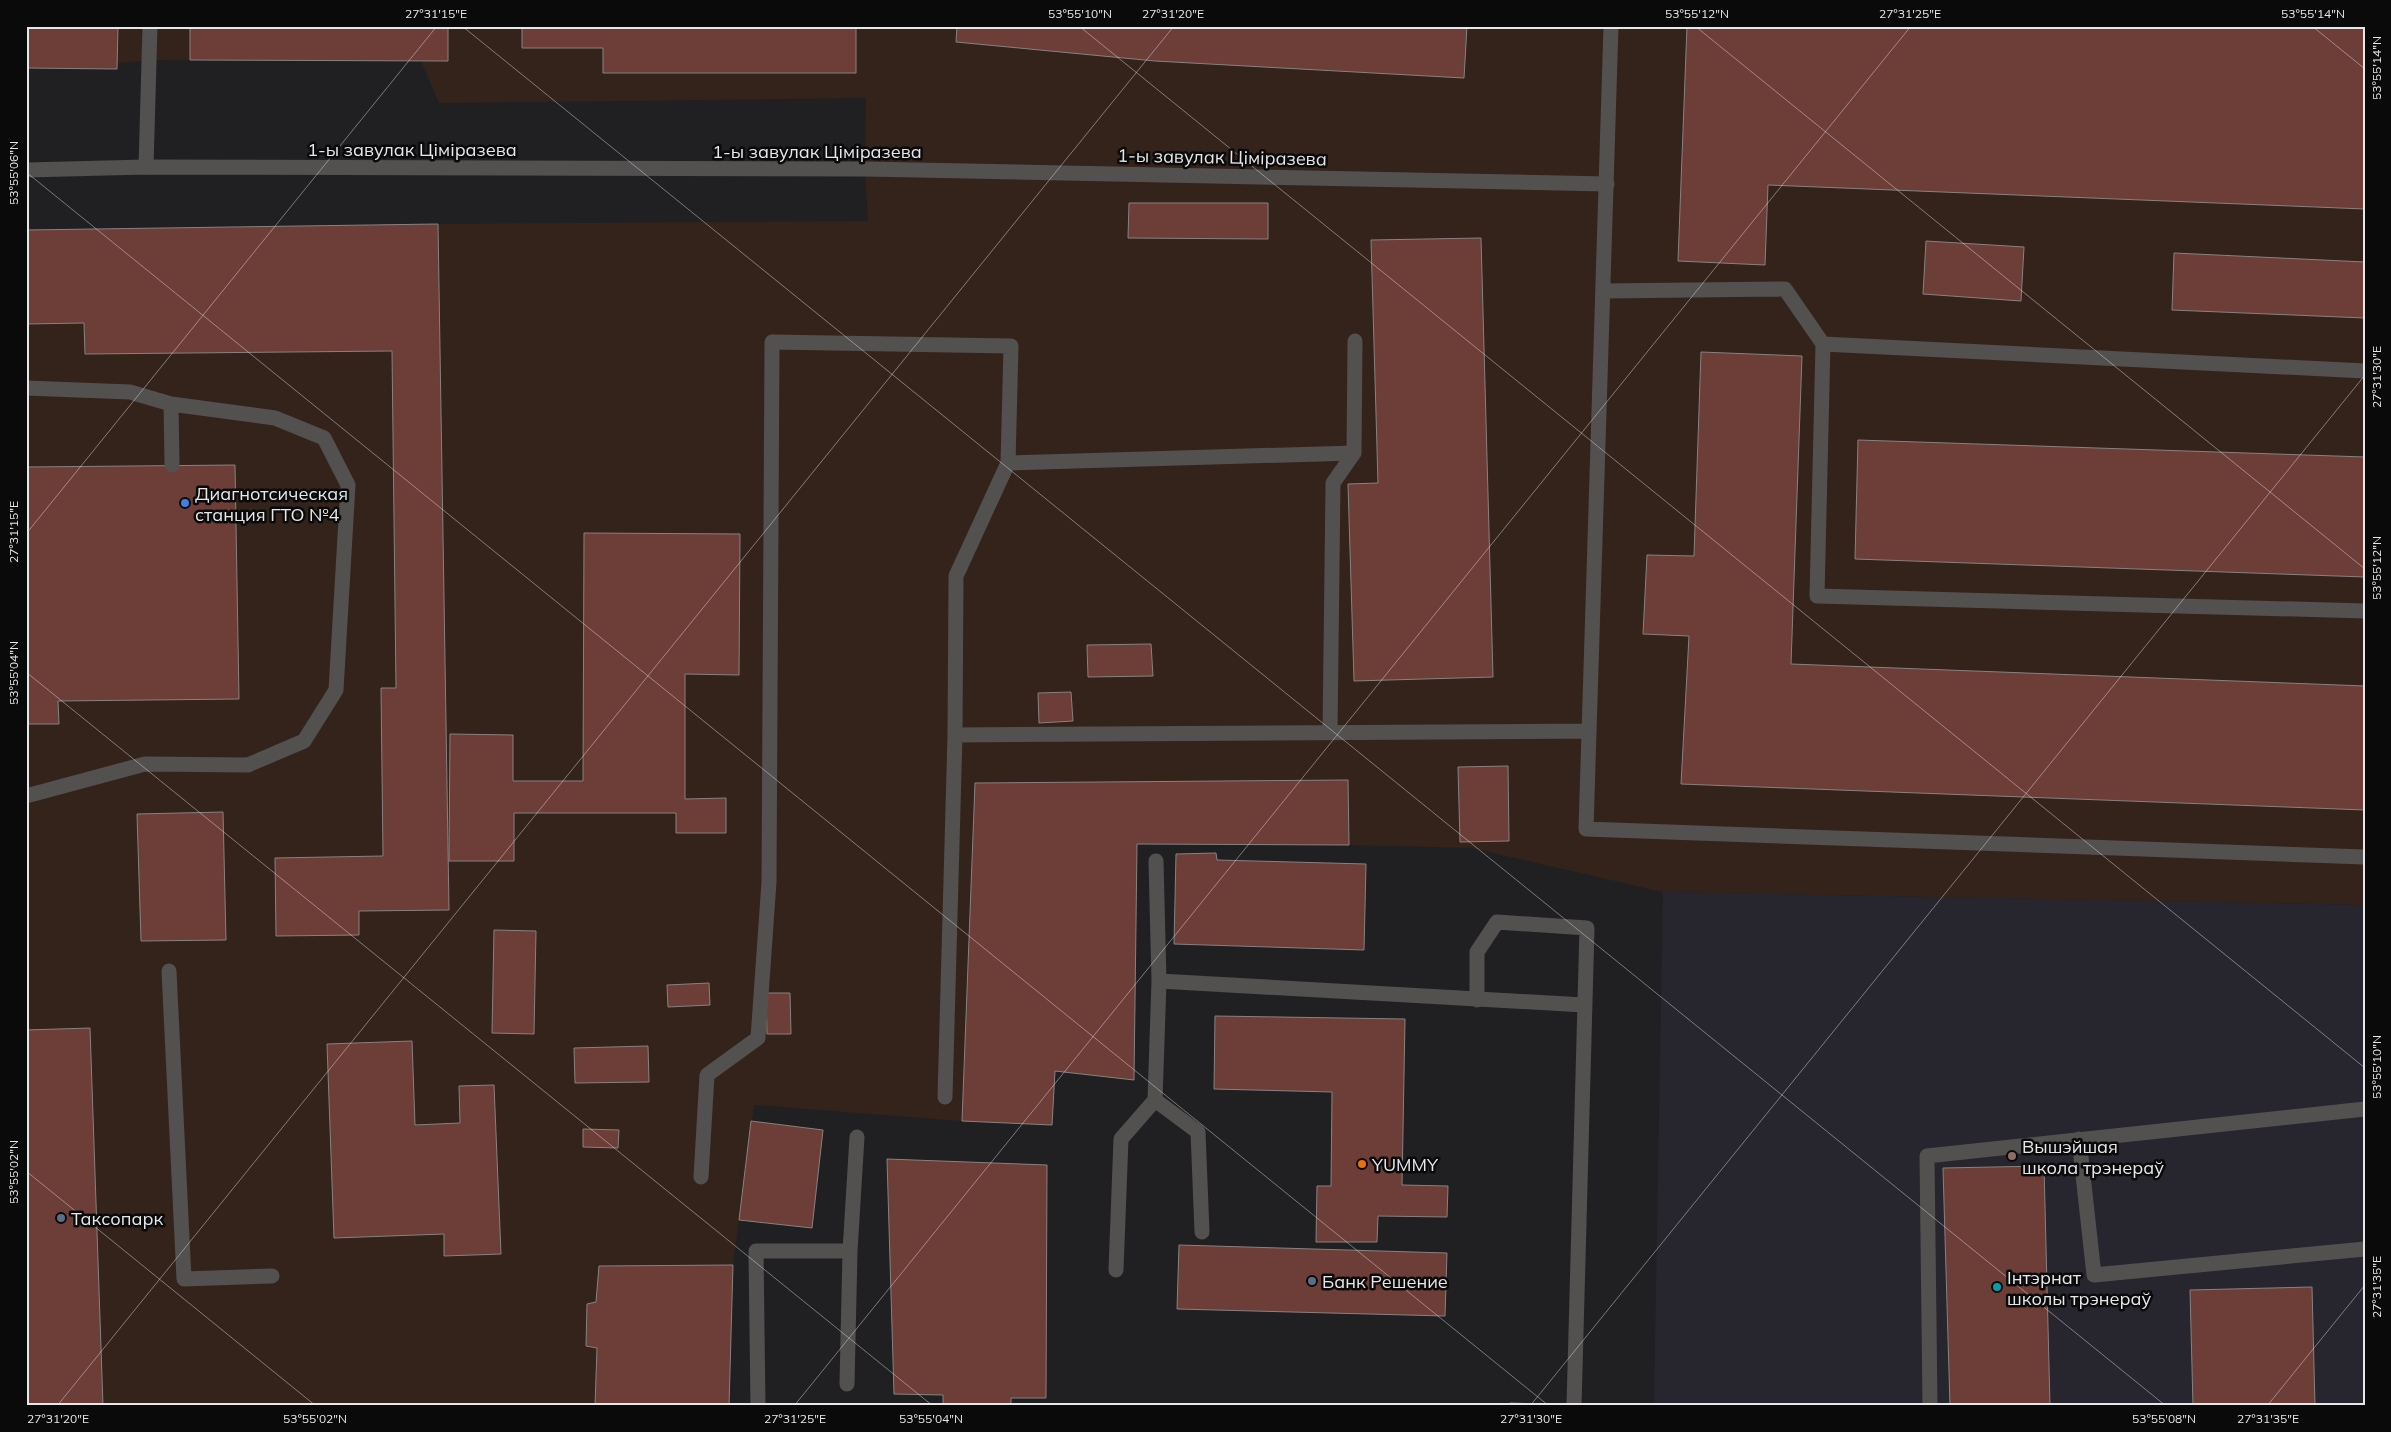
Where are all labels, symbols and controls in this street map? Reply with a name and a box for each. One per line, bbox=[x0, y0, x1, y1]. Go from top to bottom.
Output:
text: 27°31'15"E bbox=[405, 6, 467, 21]
text: 53°55'10"N bbox=[1048, 6, 1112, 21]
text: 27°31'20"E bbox=[1142, 6, 1204, 21]
text: 53°55'12"N bbox=[1665, 6, 1729, 21]
text: 27°31'25"E bbox=[1879, 6, 1941, 21]
text: 53°55'14"N bbox=[2281, 6, 2345, 21]
text: 53°55'14"N bbox=[2369, 36, 2384, 100]
street label: 1-ы завулак Ціміразева bbox=[307, 138, 517, 161]
street label: 1-ы завулак Ціміразева bbox=[712, 140, 922, 163]
text: 53°55'06"N bbox=[6, 141, 21, 205]
street label: 1-ы завулак Ціміразева bbox=[1117, 144, 1327, 170]
text: 27°31'30"E bbox=[2369, 346, 2384, 408]
place label: Диагнотсическая станция ГТО №4 bbox=[195, 482, 348, 526]
marker: Диагнотсическая станция ГТО №4 bbox=[179, 497, 191, 509]
text: 27°31'15"E bbox=[6, 501, 21, 563]
text: 53°55'12"N bbox=[2369, 536, 2384, 600]
text: 53°55'04"N bbox=[6, 641, 21, 705]
text: 53°55'10"N bbox=[2369, 1035, 2384, 1099]
place label: Вышэйшая школа трэнераў bbox=[2022, 1135, 2164, 1179]
text: 53°55'02"N bbox=[6, 1140, 21, 1204]
marker: Вышэйшая школа трэнераў bbox=[2006, 1150, 2018, 1162]
place label: YUMMY bbox=[1371, 1153, 1439, 1176]
marker: YUMMY bbox=[1356, 1158, 1368, 1170]
place label: Таксопарк bbox=[71, 1207, 163, 1230]
marker: Таксопарк bbox=[55, 1212, 67, 1224]
text: 27°31'35"E bbox=[2369, 1256, 2384, 1318]
place label: Інтэрнат школы трэнераў bbox=[2007, 1266, 2152, 1310]
place label: Банк Решение bbox=[1322, 1270, 1448, 1293]
marker: Банк Решение bbox=[1306, 1275, 1318, 1287]
marker: Інтэрнат школы трэнераў bbox=[1991, 1281, 2003, 1293]
text: 27°31'20"E bbox=[27, 1411, 89, 1426]
text: 53°55'02"N bbox=[283, 1411, 347, 1426]
text: 27°31'25"E bbox=[764, 1411, 826, 1426]
text: 53°55'04"N bbox=[899, 1411, 963, 1426]
text: 27°31'30"E bbox=[1500, 1411, 1562, 1426]
text: 53°55'08"N bbox=[2132, 1411, 2196, 1426]
text: 27°31'35"E bbox=[2237, 1411, 2299, 1426]

